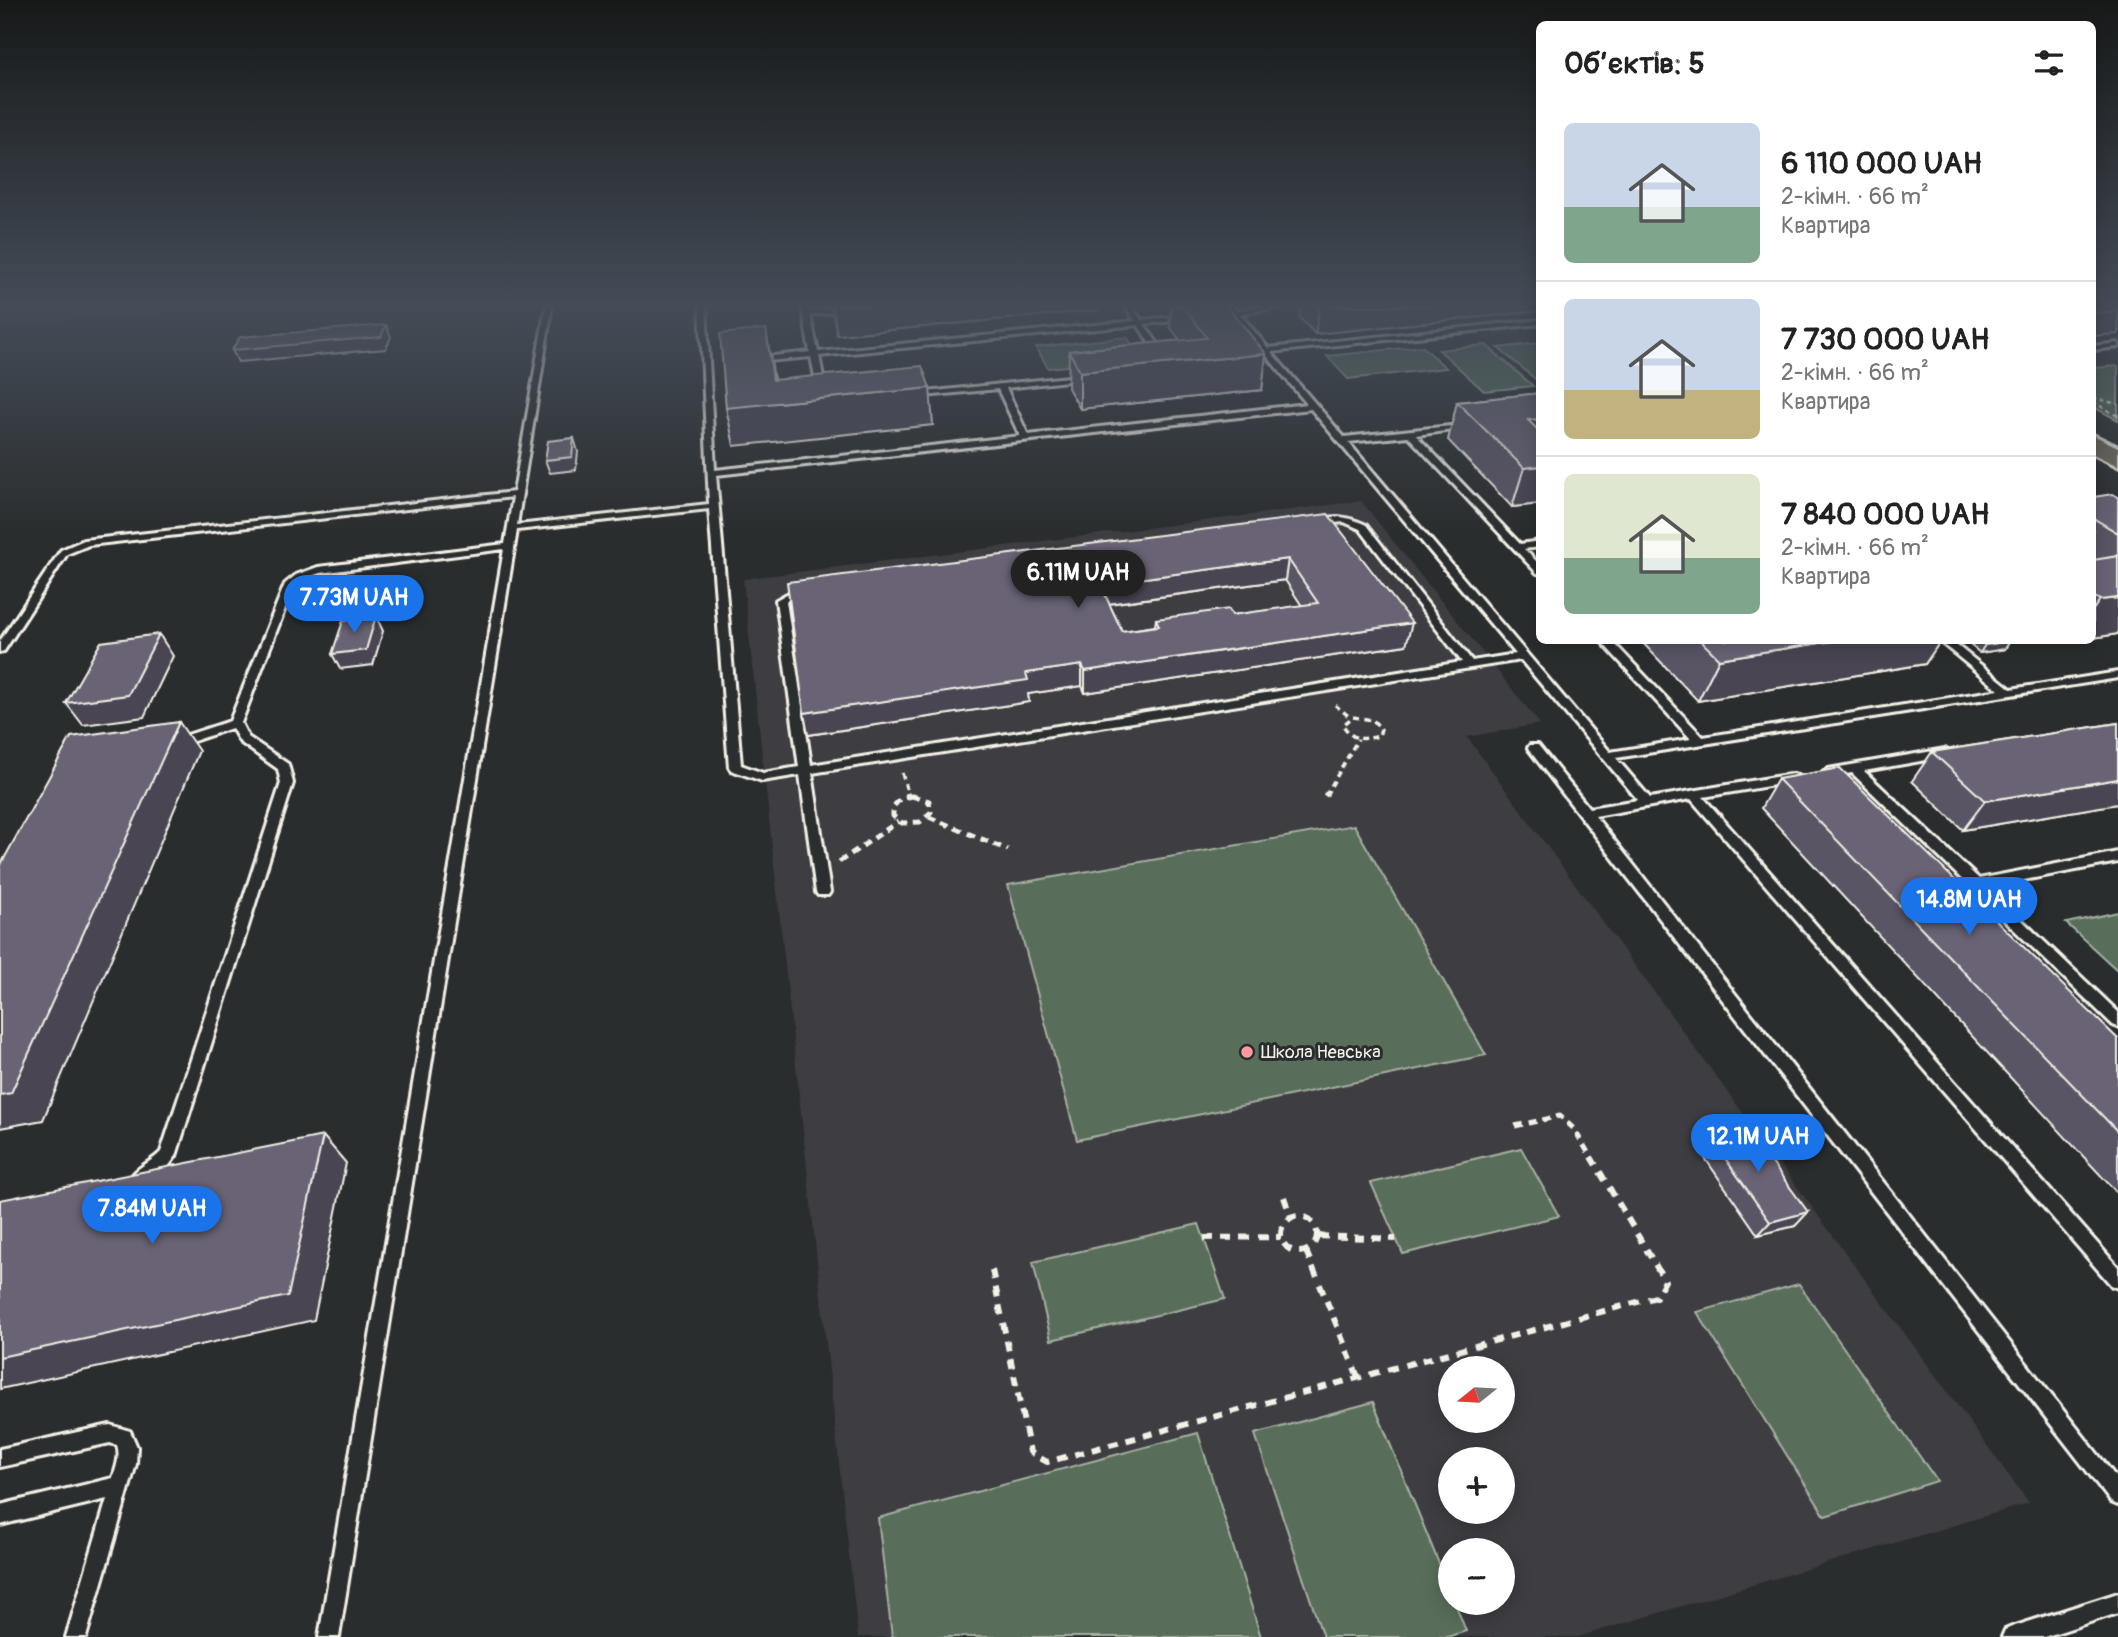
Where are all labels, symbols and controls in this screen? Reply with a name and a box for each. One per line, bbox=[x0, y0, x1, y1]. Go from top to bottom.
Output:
icon: filters bbox=[2030, 44, 2068, 82]
text: Об’єктів: 5 bbox=[1564, 45, 1705, 82]
text: 6 110 000 UAH bbox=[1781, 145, 1982, 182]
icon: home bbox=[1620, 151, 1704, 235]
text: 2-кімн. · 66 m² bbox=[1781, 182, 1929, 211]
text: Квартира bbox=[1781, 211, 1870, 240]
text: 7 730 000 UAH bbox=[1781, 321, 1989, 358]
icon: home bbox=[1620, 327, 1704, 411]
text: 2-кімн. · 66 m² bbox=[1781, 358, 1929, 387]
text: Квартира bbox=[1781, 387, 1870, 416]
text: 7 840 000 UAH bbox=[1781, 496, 1989, 533]
icon: home bbox=[1620, 502, 1704, 586]
text: 2-кімн. · 66 m² bbox=[1781, 533, 1929, 562]
pin: 6.11M UAH bbox=[998, 550, 1158, 610]
text: 6.11M UAH bbox=[1027, 558, 1129, 587]
text: Квартира bbox=[1781, 562, 1870, 591]
pin: 7.73M UAH bbox=[274, 576, 434, 635]
text: 7.73M UAH bbox=[300, 583, 408, 612]
pin: 14.8M UAH bbox=[1889, 878, 2049, 937]
text: 14.8M UAH bbox=[1916, 885, 2022, 914]
place label: Школа Невська bbox=[1261, 1041, 1381, 1064]
marker: Школа Невська bbox=[1239, 1044, 1255, 1060]
pin: 12.1M UAH bbox=[1678, 1114, 1838, 1174]
text: 12.1M UAH bbox=[1707, 1122, 1809, 1151]
pin: 7.84M UAH bbox=[72, 1186, 232, 1246]
text: 7.84M UAH bbox=[98, 1194, 206, 1223]
north arrow bbox=[1438, 1356, 1516, 1433]
map controls bbox=[1438, 1356, 1515, 1615]
button: + bbox=[1438, 1447, 1515, 1524]
button: − bbox=[1438, 1538, 1515, 1615]

